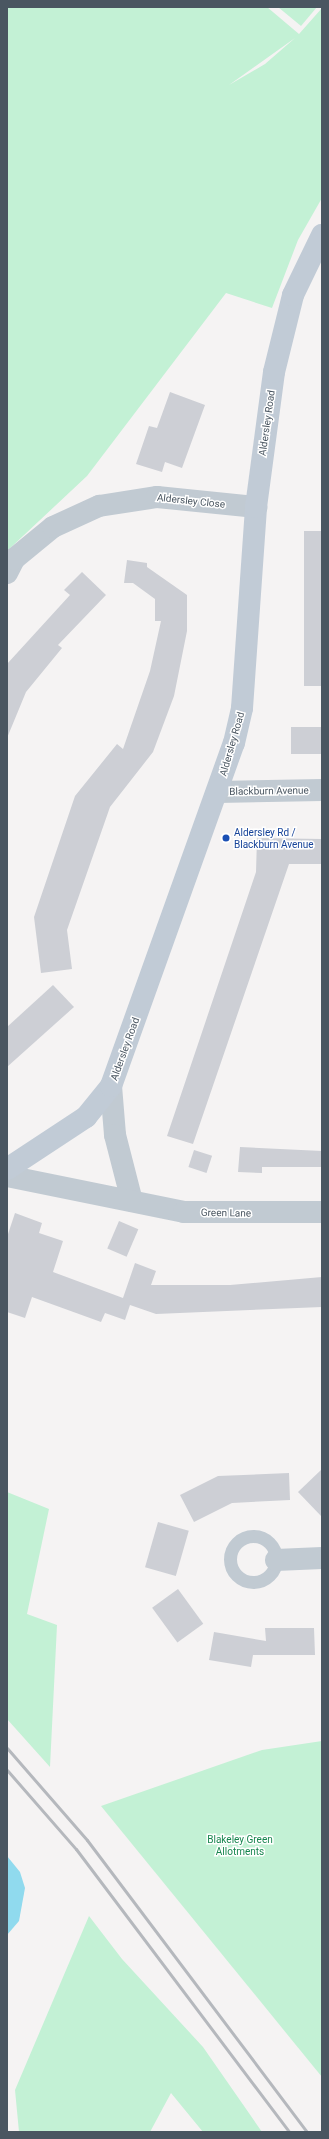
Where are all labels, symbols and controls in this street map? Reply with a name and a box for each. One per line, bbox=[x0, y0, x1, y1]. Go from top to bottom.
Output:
street label: Aldersley Road bbox=[256, 389, 278, 457]
street label: Aldersley Close bbox=[156, 491, 226, 511]
street label: Aldersley Road bbox=[217, 710, 247, 778]
street label: Blackburn Avenue bbox=[229, 784, 309, 798]
place label: Aldersley Rd / Blackburn Avenue bbox=[234, 826, 314, 850]
marker: Aldersley Rd / Blackburn Avenue bbox=[221, 833, 231, 843]
street label: Aldersley Road bbox=[108, 1016, 142, 1082]
street label: Green Lane bbox=[201, 1207, 251, 1219]
park label: Blakeley Green Allotments bbox=[207, 1833, 273, 1856]

